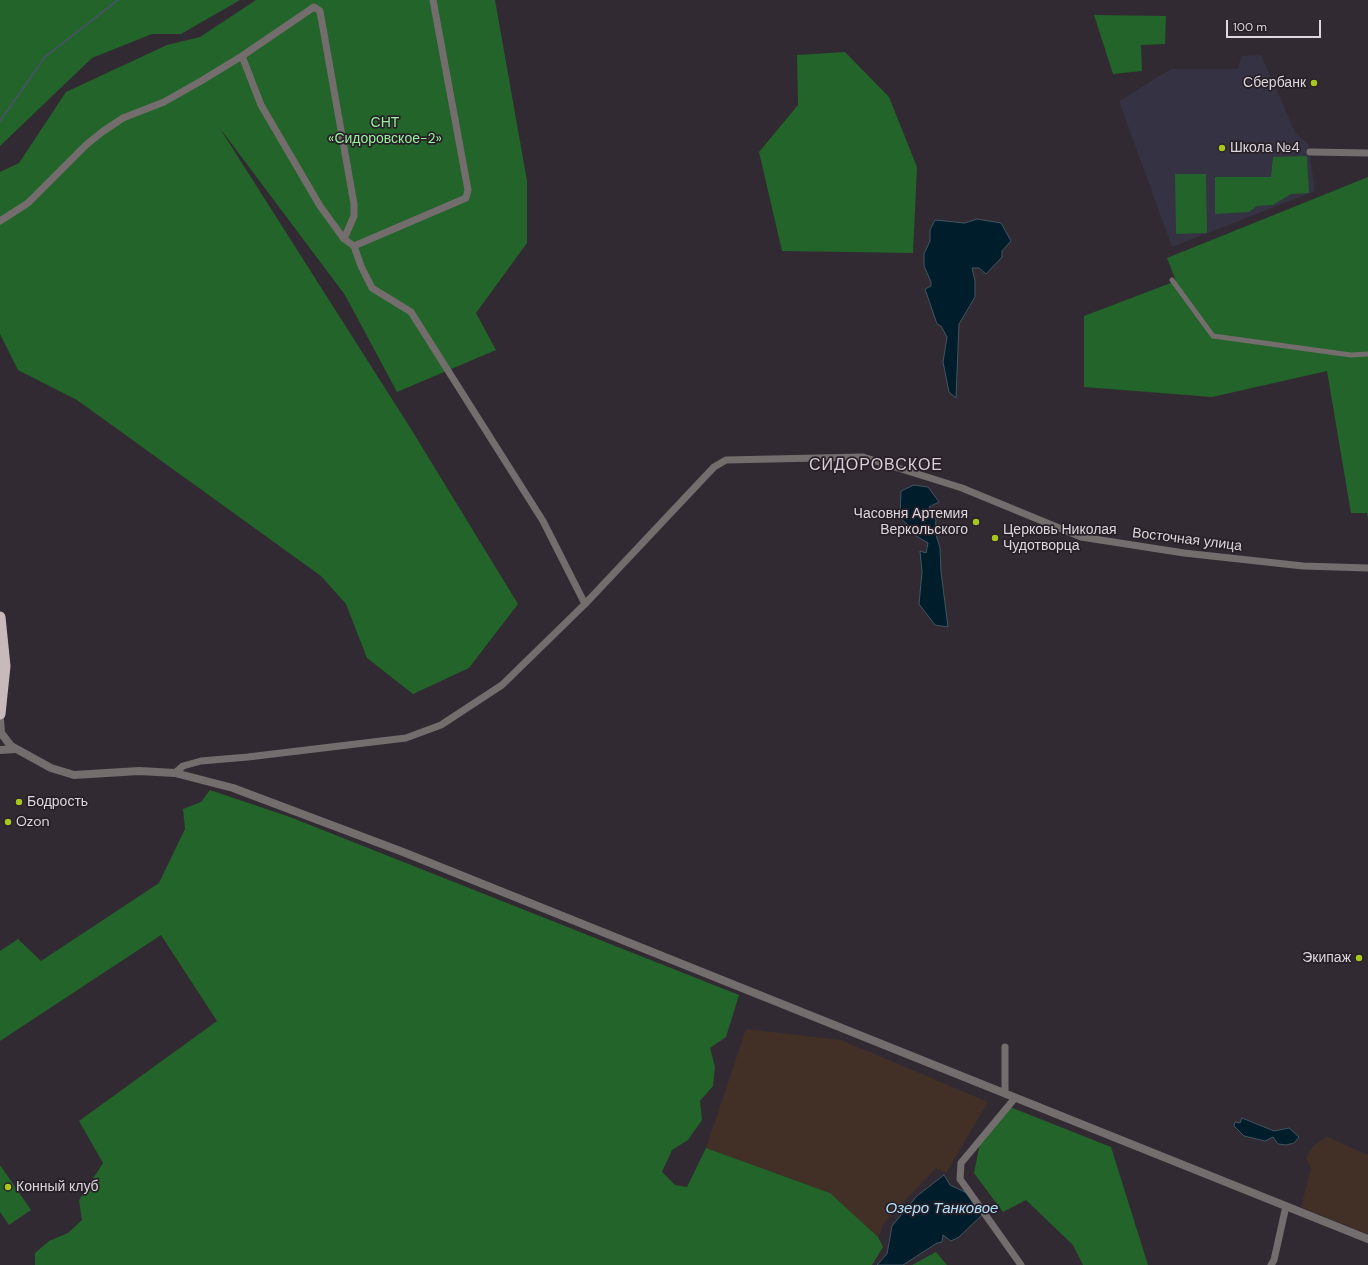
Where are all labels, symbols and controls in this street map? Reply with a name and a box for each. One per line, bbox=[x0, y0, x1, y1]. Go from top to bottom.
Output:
scale bar bbox=[1228, 12, 1323, 38]
text: 100 m bbox=[1233, 19, 1267, 35]
place label: Сбербанк bbox=[1243, 75, 1306, 91]
marker: Сбербанк bbox=[1309, 78, 1319, 88]
park label: СНТ «Сидоровское-2» bbox=[328, 115, 442, 148]
place label: Школа №4 bbox=[1230, 140, 1300, 156]
marker: Школа №4 bbox=[1217, 143, 1227, 153]
district label: СИДОРОВСКОЕ bbox=[809, 456, 943, 476]
place label: Часовня Артемия Веркольского bbox=[854, 506, 968, 538]
marker: Часовня Артемия Веркольского bbox=[971, 517, 981, 527]
place label: Церковь Николая Чудотворца bbox=[1003, 522, 1117, 554]
street label: Восточная улица bbox=[1131, 525, 1243, 555]
marker: Церковь Николая Чудотворца bbox=[990, 533, 1000, 543]
place label: Бодрость bbox=[27, 794, 88, 810]
marker: Бодрость bbox=[14, 797, 24, 807]
place label: Ozon bbox=[16, 814, 50, 830]
marker: Ozon bbox=[3, 817, 13, 827]
place label: Экипаж bbox=[1302, 950, 1351, 966]
marker: Экипаж bbox=[1354, 953, 1364, 963]
place label: Конный клуб bbox=[16, 1179, 99, 1195]
marker: Конный клуб bbox=[3, 1182, 13, 1192]
water label: Озеро Танковое bbox=[886, 1200, 998, 1218]

